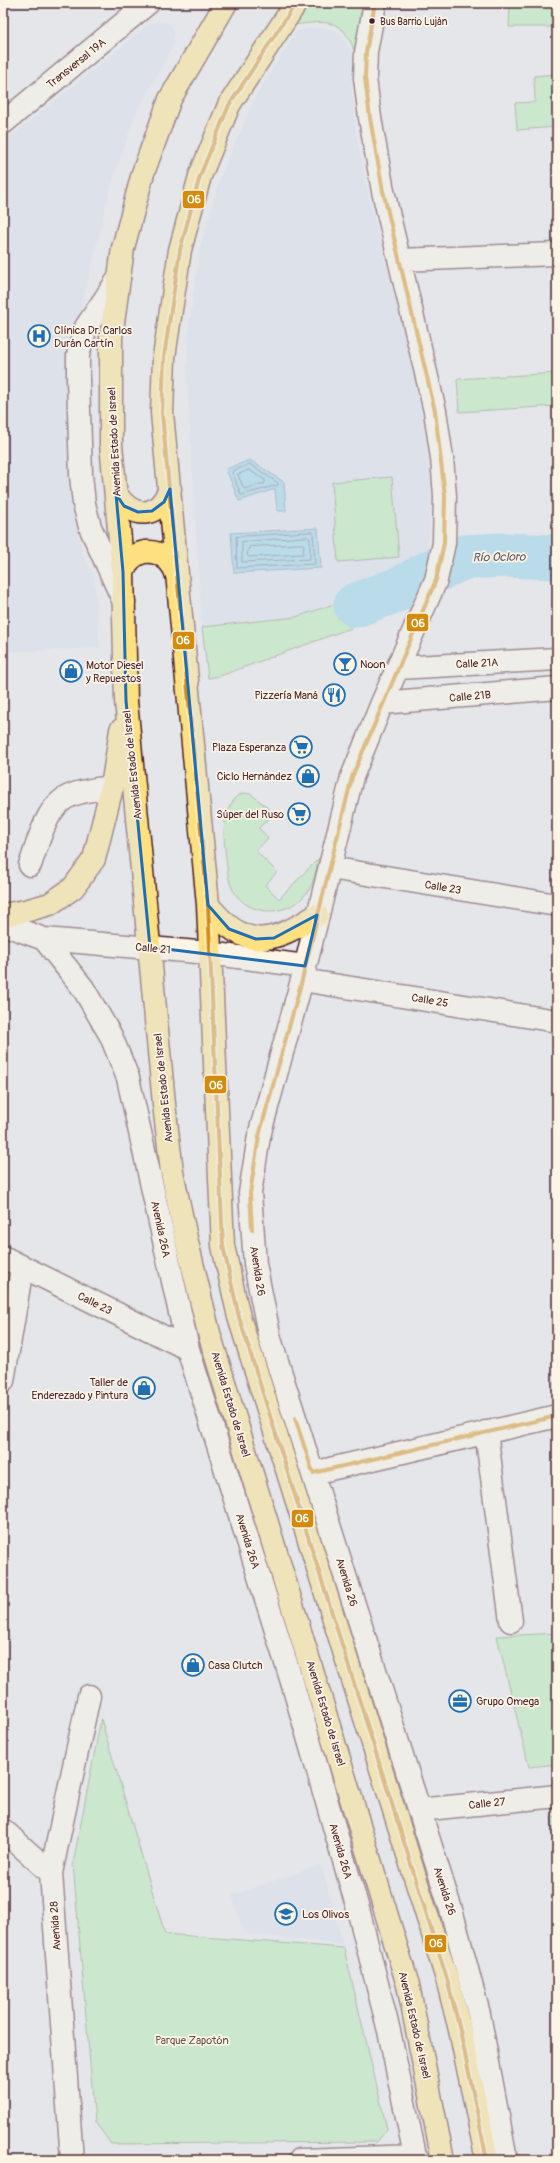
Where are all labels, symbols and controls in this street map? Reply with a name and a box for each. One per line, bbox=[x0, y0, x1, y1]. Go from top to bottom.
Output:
marker: Bus Barrio Luján bbox=[367, 16, 377, 26]
place label: Bus Barrio Luján bbox=[380, 16, 448, 28]
street label: Transversal 19A bbox=[44, 36, 108, 91]
line badge: 06 bbox=[182, 190, 205, 209]
text: 06 bbox=[187, 193, 202, 206]
hospital icon: Clínica Dr. Carlos Durán Cartín bbox=[26, 323, 52, 349]
place label: Clínica Dr. Carlos Durán Cartín bbox=[54, 324, 132, 350]
street label: Avenida Estado de Israel bbox=[105, 387, 124, 497]
water label: Río Ocloro bbox=[472, 550, 527, 565]
line badge: 06 bbox=[406, 613, 429, 632]
text: 06 bbox=[411, 617, 426, 630]
line badge: 06 bbox=[172, 631, 195, 650]
text: 06 bbox=[176, 634, 191, 647]
bar icon: Noon bbox=[332, 651, 358, 677]
street label: Calle 21A bbox=[455, 656, 499, 671]
shop icon: Motor Diesel y Repuestos bbox=[58, 658, 84, 684]
place label: Noon bbox=[360, 658, 385, 671]
place label: Motor Diesel y Repuestos bbox=[85, 659, 144, 685]
restaurant icon: Pizzería Maná bbox=[321, 682, 347, 708]
street label: Calle 21B bbox=[449, 688, 491, 705]
place label: Pizzería Maná bbox=[255, 689, 318, 702]
street label: Avenida Estado de Israel bbox=[120, 710, 145, 820]
supermarket icon: Plaza Esperanza bbox=[288, 734, 314, 760]
place label: Plaza Esperanza bbox=[212, 741, 286, 754]
shop icon: Ciclo Hernández bbox=[295, 763, 321, 789]
place label: Ciclo Hernández bbox=[217, 770, 292, 783]
supermarket icon: Súper del Ruso bbox=[286, 801, 312, 827]
place label: Súper del Ruso bbox=[216, 808, 284, 821]
street label: Calle 23 bbox=[424, 878, 462, 897]
street label: Calle 21 bbox=[135, 940, 171, 957]
street label: Calle 25 bbox=[411, 991, 449, 1010]
street label: Avenida Estado de Israel bbox=[151, 1033, 176, 1143]
line badge: 06 bbox=[204, 1075, 227, 1094]
text: 06 bbox=[209, 1079, 224, 1092]
street label: Avenida 26A bbox=[148, 1200, 173, 1259]
street label: Avenida 26 bbox=[247, 1245, 268, 1297]
street label: Calle 23 bbox=[75, 1290, 114, 1317]
street label: Avenida Estado de Israel bbox=[208, 1350, 253, 1459]
shop icon: Taller de Enderezado y Pintura bbox=[131, 1375, 157, 1401]
place label: Taller de Enderezado y Pintura bbox=[32, 1376, 129, 1402]
line badge: 06 bbox=[291, 1509, 314, 1528]
street label: Avenida 26A bbox=[233, 1512, 262, 1570]
text: 06 bbox=[295, 1512, 310, 1525]
street label: Avenida 26 bbox=[333, 1556, 360, 1608]
shop icon: Casa Clutch bbox=[180, 1652, 206, 1678]
place label: Casa Clutch bbox=[208, 1659, 262, 1672]
street label: Avenida Estado de Israel bbox=[303, 1659, 348, 1768]
office icon: Grupo Omega bbox=[447, 1688, 473, 1714]
place label: Grupo Omega bbox=[476, 1695, 539, 1708]
street label: Calle 27 bbox=[468, 1795, 506, 1812]
street label: Avenida 26A bbox=[326, 1822, 355, 1881]
street label: Avenida 26 bbox=[431, 1865, 458, 1917]
street label: Avenida 28 bbox=[47, 1900, 64, 1951]
school or university icon: Los Olivos bbox=[273, 1901, 299, 1927]
place label: Los Olivos bbox=[302, 1908, 349, 1921]
line badge: 06 bbox=[424, 1934, 447, 1953]
text: 06 bbox=[429, 1937, 444, 1950]
street label: Avenida Estado de Israel bbox=[396, 1970, 433, 2080]
park label: Parque Zapotón bbox=[155, 2034, 229, 2047]

